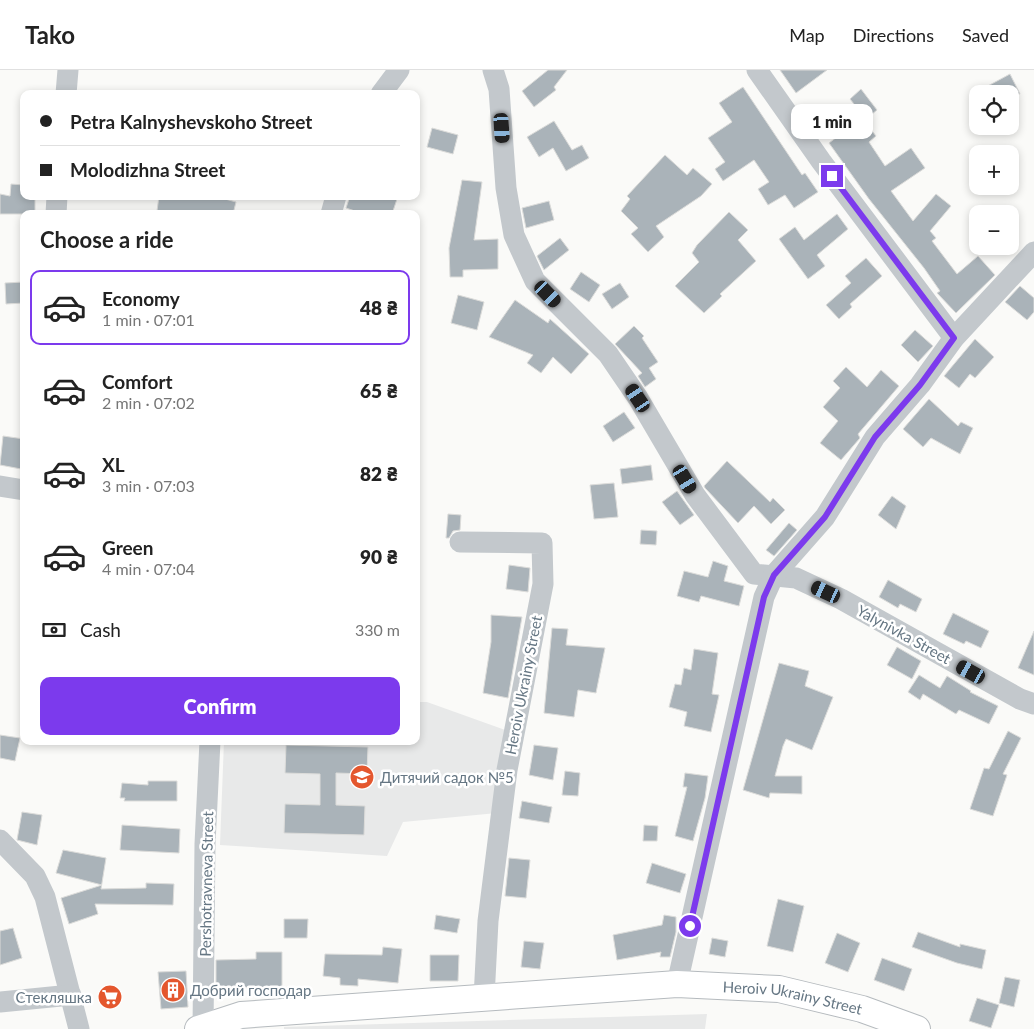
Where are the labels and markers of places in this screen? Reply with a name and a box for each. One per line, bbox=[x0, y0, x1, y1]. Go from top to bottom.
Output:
school or university icon: Дитячий садок №5 bbox=[349, 764, 375, 790]
place label: Дитячий садок №5 bbox=[380, 768, 514, 786]
building icon: Добрий господар bbox=[160, 977, 186, 1003]
place label: Добрий господар bbox=[190, 981, 311, 999]
supermarket icon: Стекляшка bbox=[97, 984, 123, 1010]
place label: Стекляшка bbox=[16, 988, 92, 1006]

